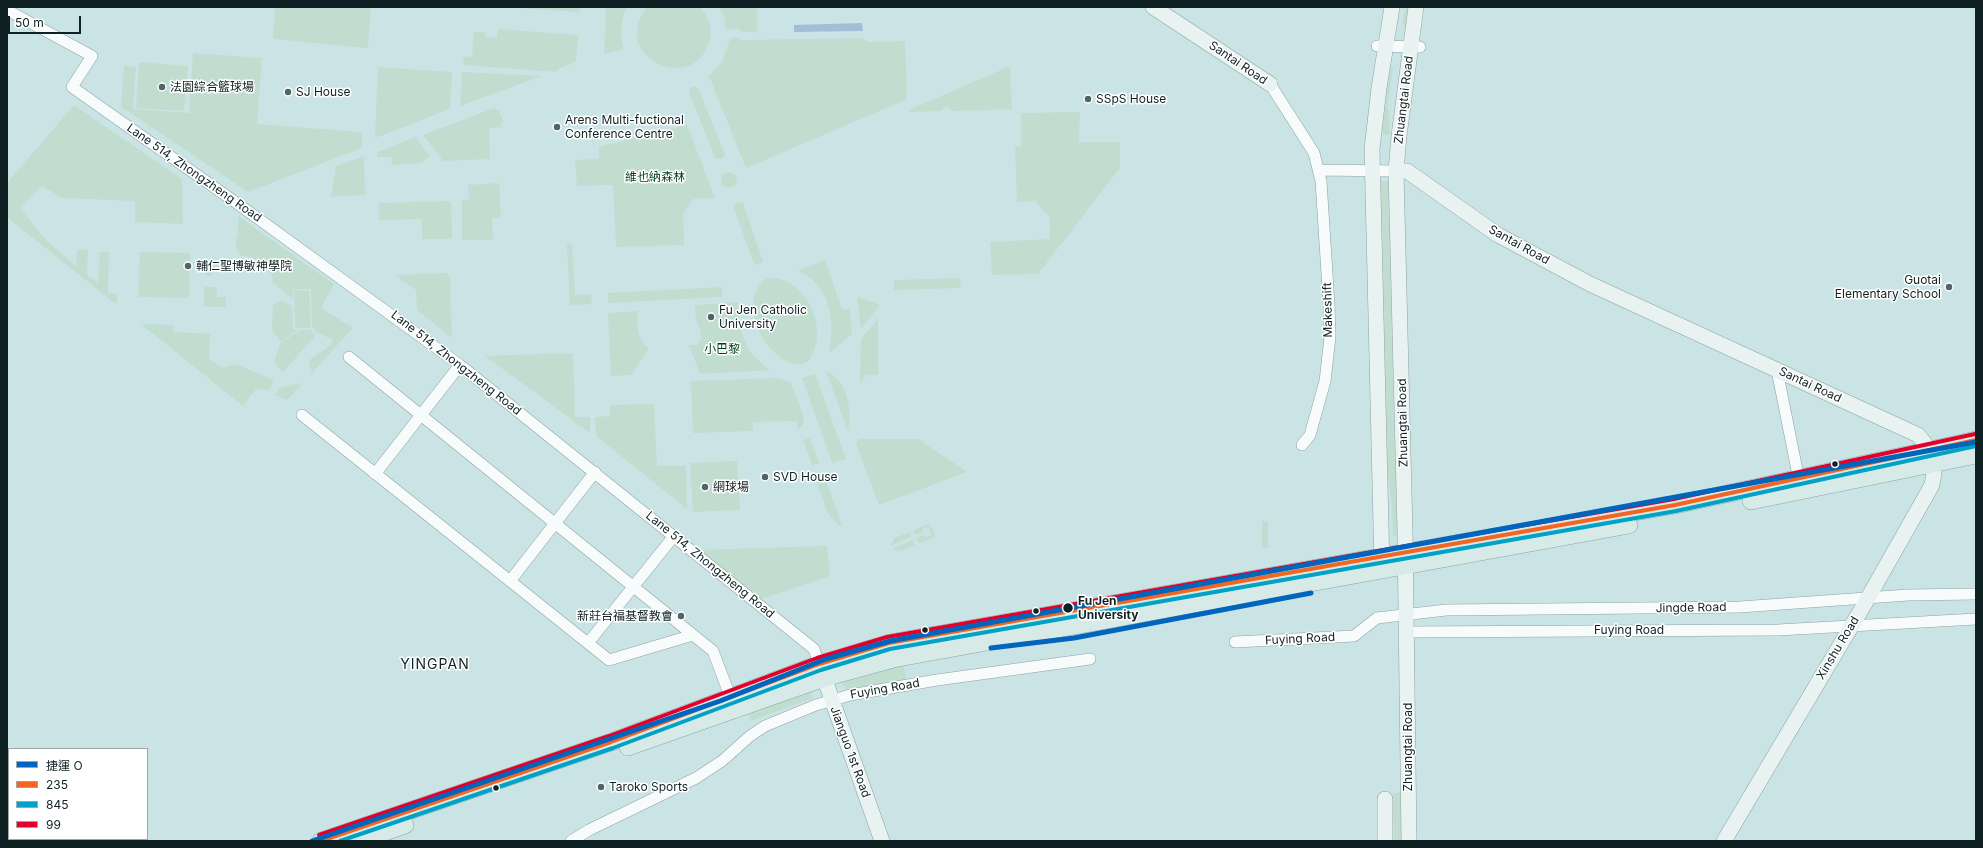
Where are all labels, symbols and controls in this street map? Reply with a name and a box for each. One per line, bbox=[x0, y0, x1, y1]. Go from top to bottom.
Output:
scale bar bbox=[10, 8, 83, 34]
text: 50 m bbox=[15, 15, 44, 30]
street label: Santai Road bbox=[1206, 38, 1270, 88]
street label: Zhuangtai Road bbox=[1391, 55, 1417, 145]
place label: 法園綜合籃球場 bbox=[170, 80, 254, 94]
marker: 法園綜合籃球場 bbox=[157, 82, 167, 92]
place label: SJ House bbox=[296, 85, 350, 99]
marker: SJ House bbox=[283, 87, 293, 97]
place label: SSpS House bbox=[1096, 92, 1166, 106]
marker: SSpS House bbox=[1083, 94, 1093, 104]
place label: Arens Multi-fuctional Conference Centre bbox=[565, 113, 684, 141]
street label: Lane 514, Zhongzheng Road bbox=[124, 121, 264, 225]
marker: Arens Multi-fuctional Conference Centre bbox=[552, 122, 562, 132]
park label: 維也納森林 bbox=[625, 170, 685, 184]
street label: Santai Road bbox=[1486, 222, 1552, 268]
place label: 輔仁聖博敏神學院 bbox=[196, 259, 292, 273]
marker: 輔仁聖博敏神學院 bbox=[183, 261, 193, 271]
place label: Guotai Elementary School bbox=[1835, 273, 1941, 301]
street label: Makeshift bbox=[1320, 282, 1336, 338]
marker: Guotai Elementary School bbox=[1944, 282, 1954, 292]
place label: Fu Jen Catholic University bbox=[719, 303, 807, 331]
street label: Lane 514, Zhongzheng Road bbox=[388, 308, 524, 418]
marker: Fu Jen Catholic University bbox=[706, 312, 716, 322]
park label: 小巴黎 bbox=[704, 342, 740, 356]
street label: Santai Road bbox=[1776, 364, 1844, 406]
street label: Zhuangtai Road bbox=[1395, 378, 1411, 468]
unlabelled marker bbox=[1830, 459, 1840, 469]
place label: SVD House bbox=[773, 470, 838, 484]
marker: SVD House bbox=[760, 472, 770, 482]
place label: 網球場 bbox=[713, 480, 749, 494]
marker: 網球場 bbox=[700, 482, 710, 492]
street label: Lane 514, Zhongzheng Road bbox=[643, 509, 777, 621]
place label: Fu Jen University bbox=[1078, 594, 1138, 622]
street label: Jingde Road bbox=[1655, 600, 1727, 616]
marker: Fu Jen University bbox=[1061, 601, 1075, 615]
unlabelled marker bbox=[1031, 606, 1041, 616]
place label: 新莊台福基督教會 bbox=[577, 609, 673, 623]
marker: 新莊台福基督教會 bbox=[676, 611, 686, 621]
street label: Xinshu Road bbox=[1814, 614, 1862, 682]
street label: Fuying Road bbox=[1594, 623, 1664, 637]
unlabelled marker bbox=[920, 625, 930, 635]
street label: Fuying Road bbox=[1265, 630, 1335, 648]
district label: YINGPAN bbox=[400, 657, 470, 673]
street label: Fuying Road bbox=[849, 676, 921, 702]
street label: Zhuangtai Road bbox=[1401, 703, 1415, 791]
street label: Jianguo 1st Road bbox=[827, 704, 873, 800]
legend bbox=[8, 748, 148, 840]
text: 捷運 O bbox=[46, 758, 83, 773]
text: 235 bbox=[46, 777, 68, 792]
place label: Taroko Sports bbox=[609, 780, 688, 794]
marker: Taroko Sports bbox=[596, 782, 606, 792]
unlabelled marker bbox=[491, 783, 501, 793]
text: 845 bbox=[46, 797, 68, 812]
text: 99 bbox=[46, 817, 61, 832]

